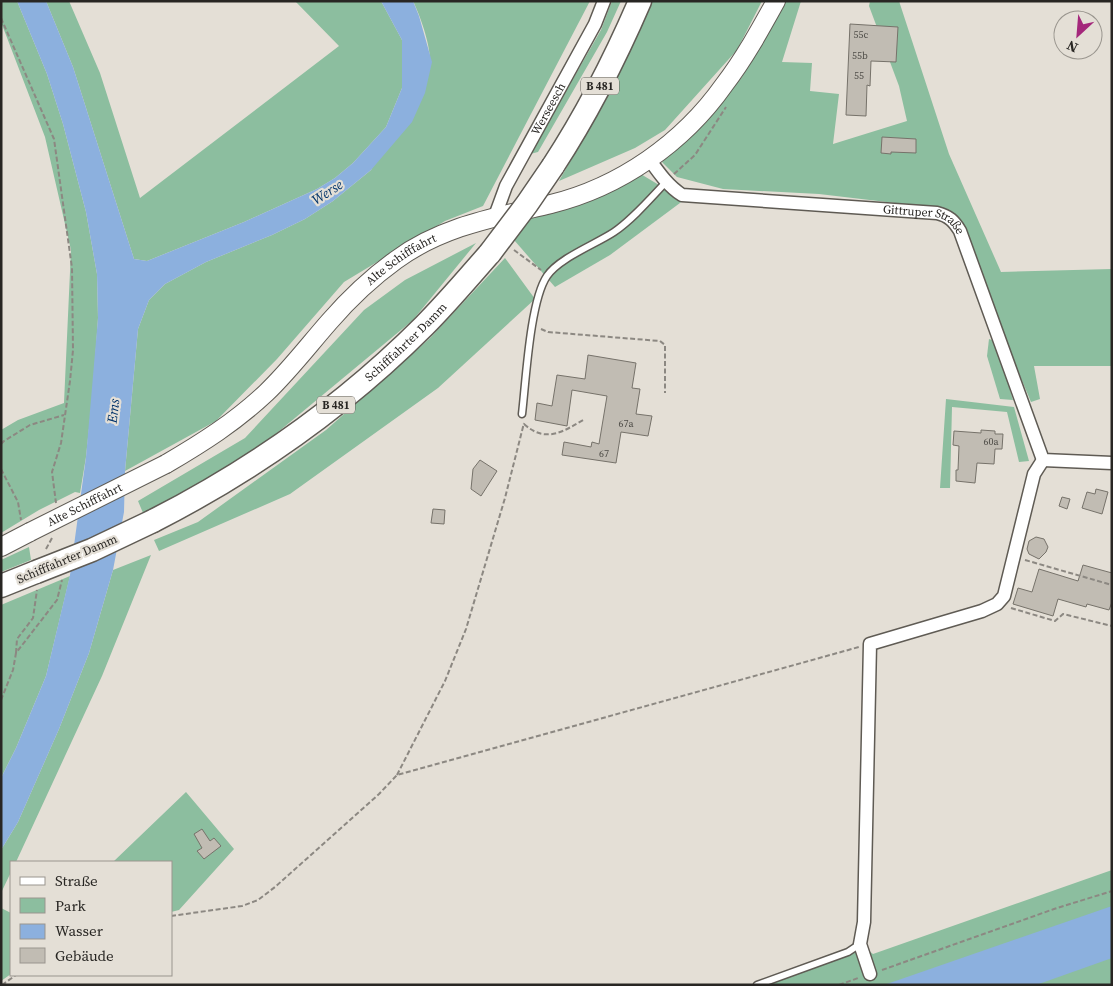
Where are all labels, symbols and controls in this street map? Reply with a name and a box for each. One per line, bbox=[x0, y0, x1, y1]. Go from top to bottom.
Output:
north arrow bbox=[1053, 10, 1103, 60]
house number: 55c bbox=[854, 28, 869, 41]
text: N bbox=[1063, 35, 1081, 58]
house number: 55b bbox=[852, 49, 868, 62]
house number: 55 bbox=[854, 69, 864, 82]
road number: B 481 bbox=[581, 78, 619, 94]
street label: Werseesch bbox=[528, 80, 569, 138]
water label: Werse bbox=[308, 174, 347, 210]
street label: Gittruper Straße bbox=[882, 201, 968, 237]
street label: Alte Schifffahrt bbox=[362, 230, 439, 289]
street label: Schifffahrter Damm bbox=[362, 299, 450, 385]
road number: B 481 bbox=[317, 396, 355, 414]
water label: Ems bbox=[101, 397, 125, 425]
house number: 67a bbox=[618, 417, 634, 430]
house number: 60a bbox=[983, 435, 999, 448]
house number: 67 bbox=[599, 447, 609, 460]
street label: Alte Schifffahrt bbox=[44, 479, 125, 530]
street label: Schifffahrter Damm bbox=[14, 531, 120, 587]
legend bbox=[10, 861, 172, 976]
text: Straße bbox=[55, 870, 98, 891]
text: Park bbox=[55, 895, 87, 916]
text: Wasser bbox=[55, 920, 104, 941]
text: Gebäude bbox=[55, 945, 114, 966]

